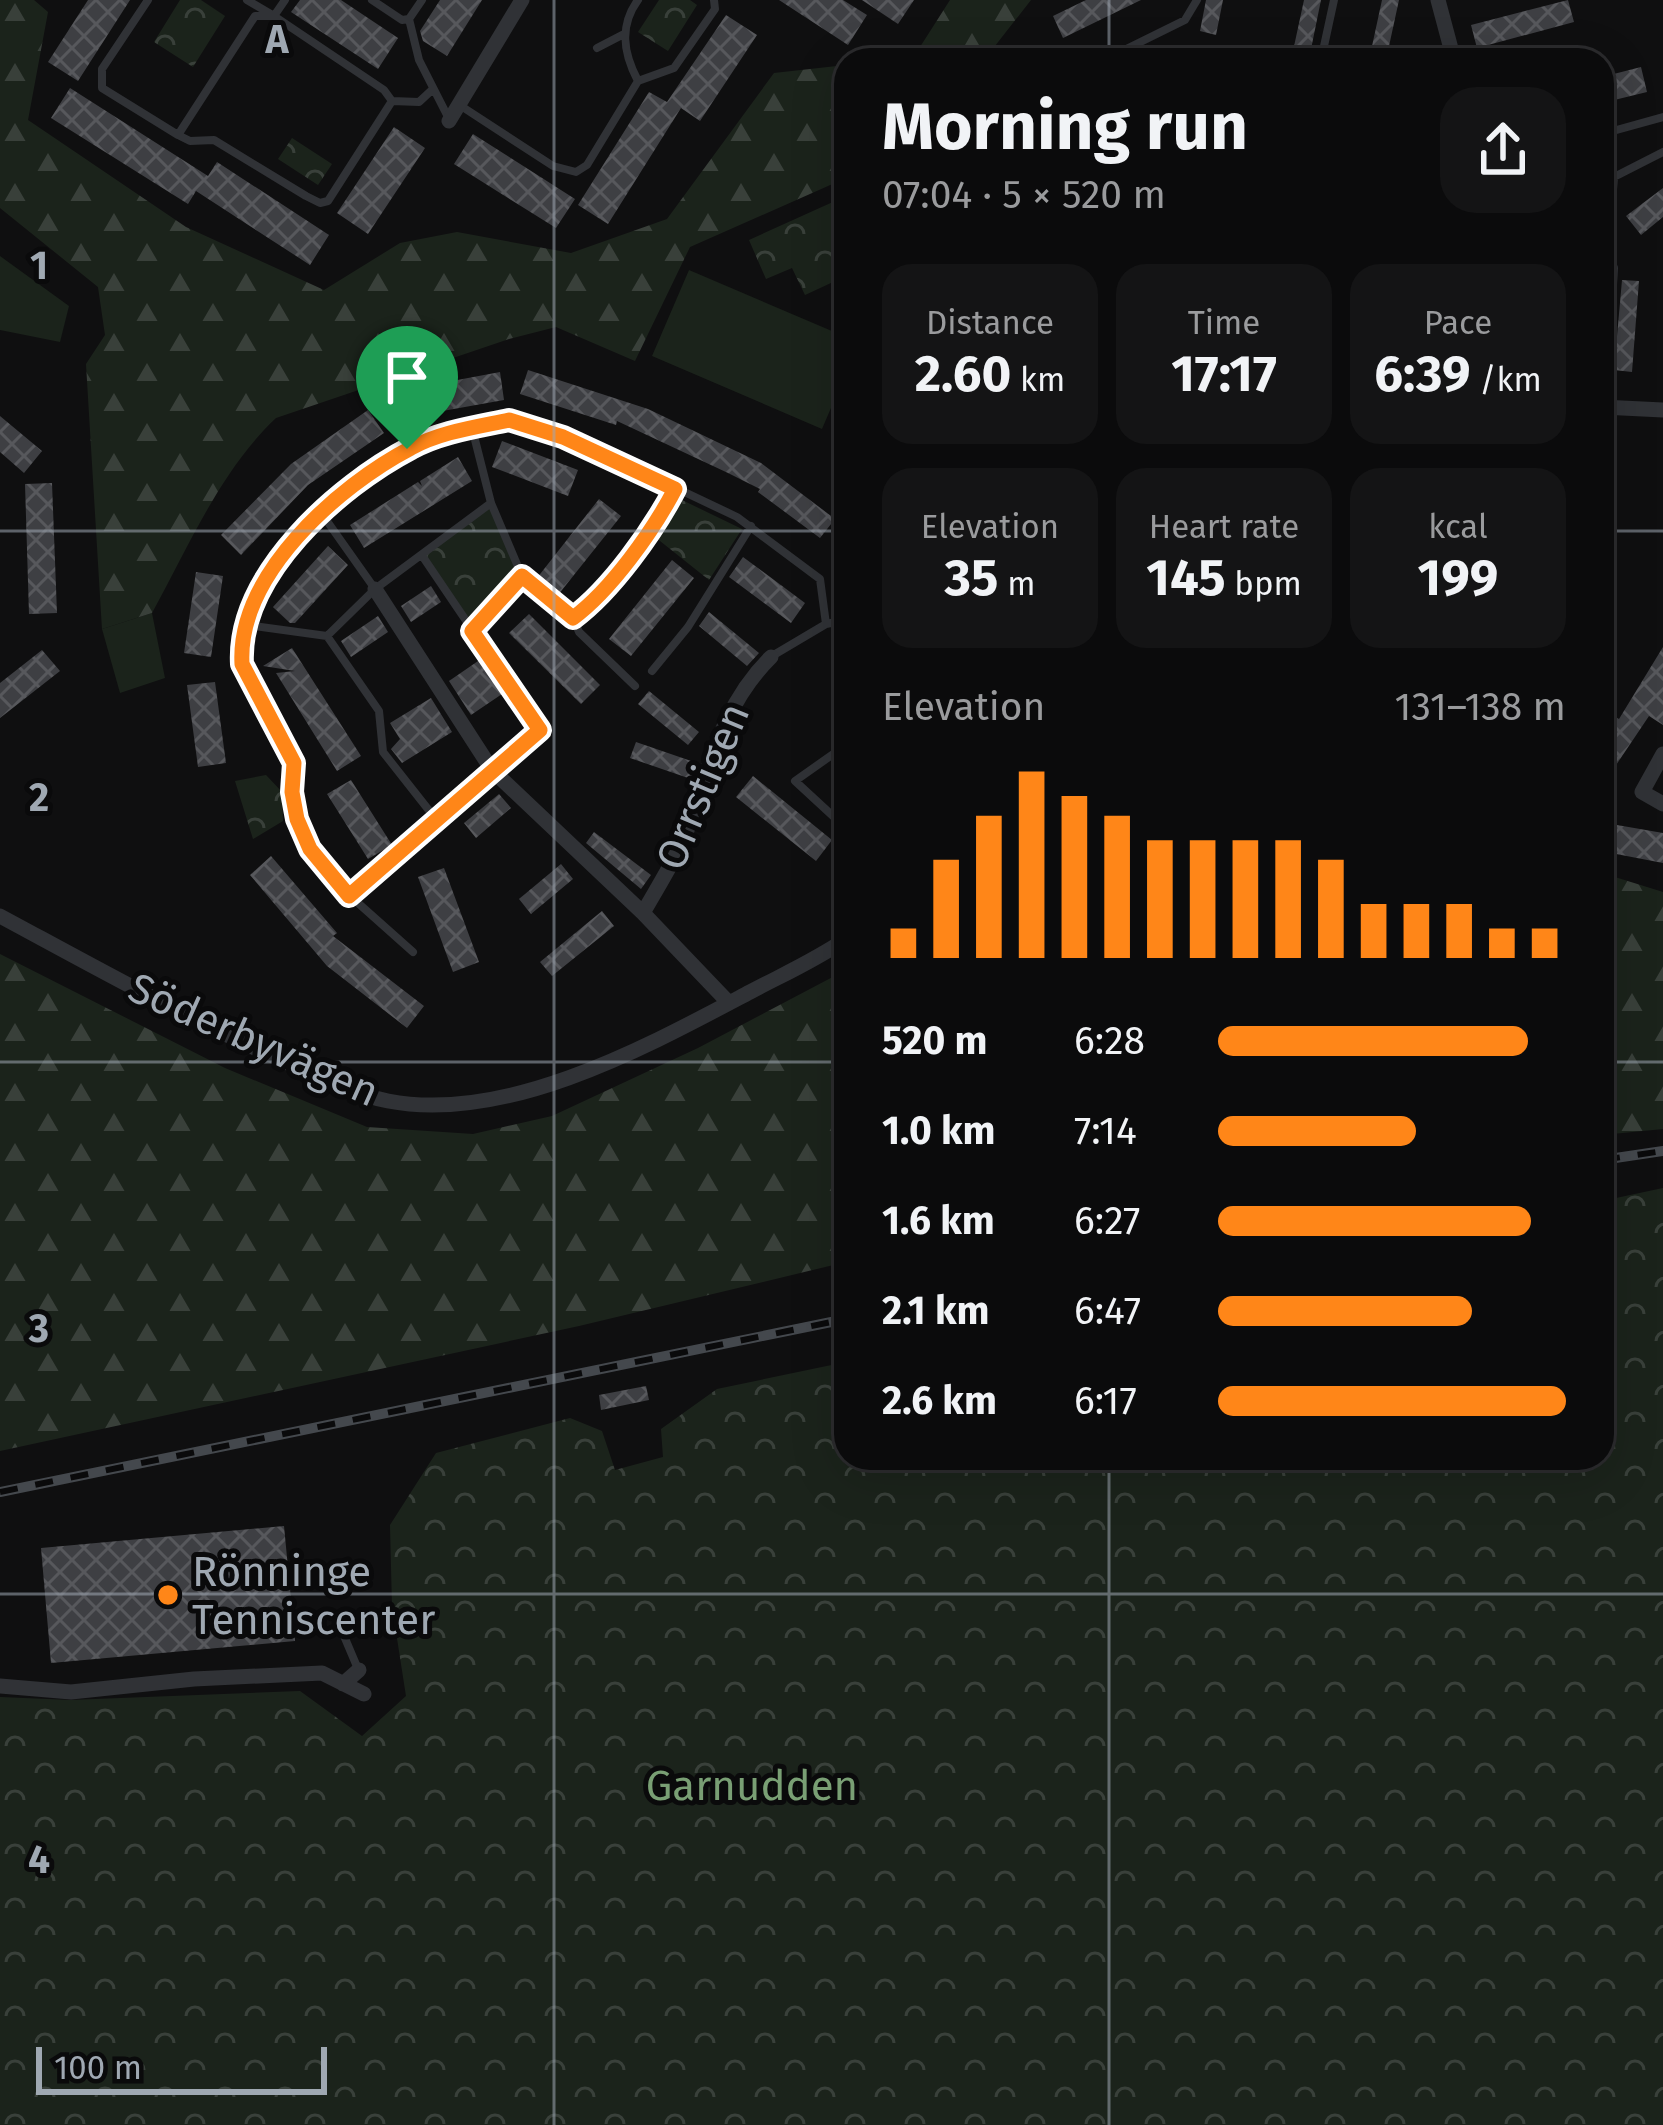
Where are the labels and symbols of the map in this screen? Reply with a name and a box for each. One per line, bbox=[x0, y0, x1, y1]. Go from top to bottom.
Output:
text: A bbox=[264, 17, 289, 63]
text: 1 bbox=[30, 243, 48, 289]
pin bbox=[356, 326, 458, 449]
street label: Orrstigen bbox=[645, 696, 760, 877]
text: 2 bbox=[29, 775, 49, 821]
street label: Söderbyvägen bbox=[121, 963, 386, 1117]
text: 3 bbox=[28, 1306, 49, 1352]
place label: Rönninge Tenniscenter bbox=[192, 1547, 435, 1645]
marker: Rönninge Tenniscenter bbox=[155, 1582, 181, 1608]
park label: Garnudden bbox=[646, 1761, 858, 1811]
text: 4 bbox=[28, 1837, 50, 1883]
scale bar bbox=[36, 2041, 327, 2094]

